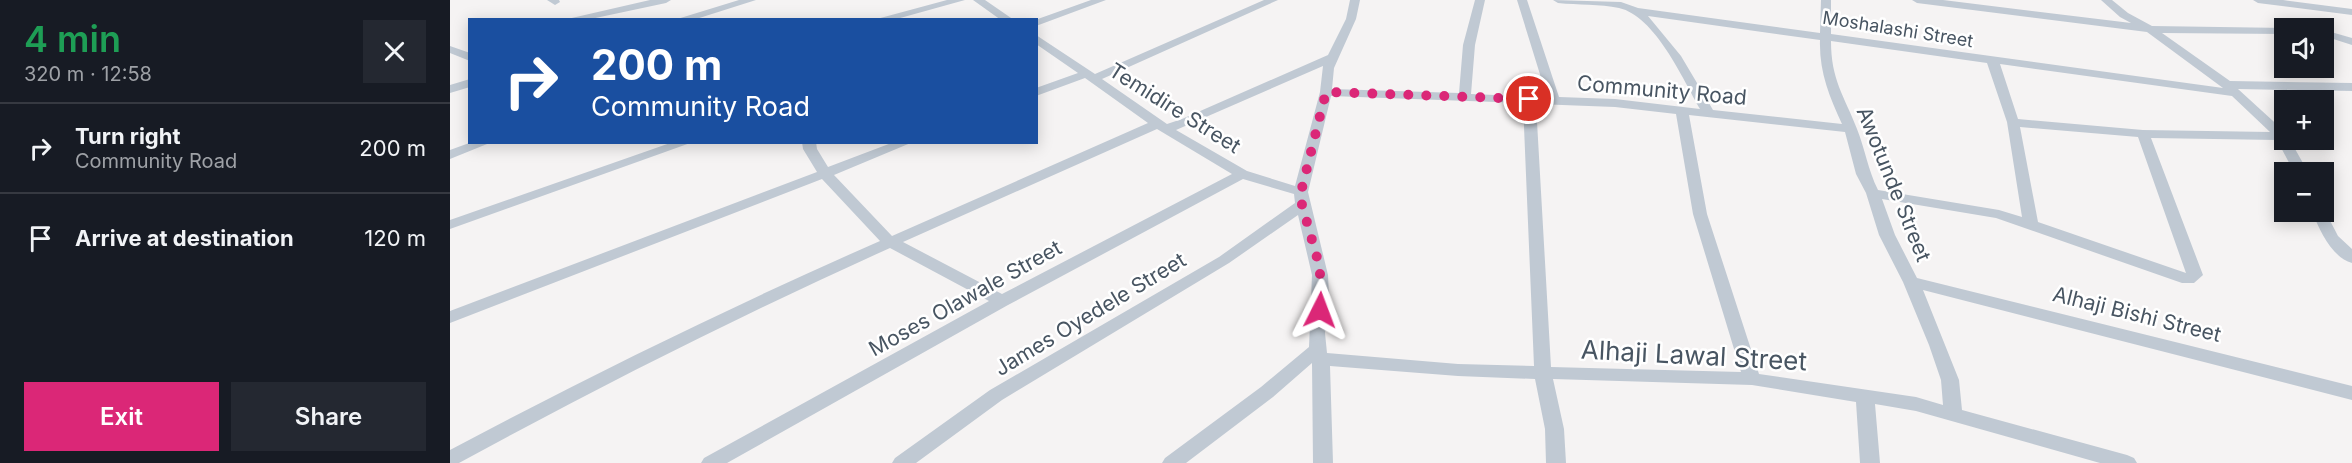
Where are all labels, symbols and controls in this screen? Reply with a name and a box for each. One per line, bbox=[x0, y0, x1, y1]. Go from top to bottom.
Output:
street label: Moshalashi Street bbox=[1821, 7, 1975, 51]
text: 4 min bbox=[24, 17, 121, 61]
map controls bbox=[2274, 18, 2334, 222]
button: sound bbox=[2274, 18, 2334, 78]
button: close bbox=[363, 20, 426, 83]
text: 200 m bbox=[591, 39, 722, 90]
icon: right bbox=[492, 42, 570, 120]
street label: Temidire Street bbox=[1105, 58, 1246, 159]
text: 320 m · 12:58 bbox=[24, 62, 152, 86]
street label: Community Road bbox=[1576, 70, 1748, 110]
pin bbox=[1503, 73, 1554, 124]
icon: arrive bbox=[1512, 82, 1545, 115]
text: Community Road bbox=[591, 90, 810, 123]
button: + bbox=[2274, 90, 2334, 150]
street label: Awotunde Street bbox=[1852, 103, 1936, 265]
text: Turn right bbox=[75, 123, 181, 149]
icon: right bbox=[24, 132, 57, 165]
text: 200 m bbox=[359, 135, 426, 161]
text: Community Road bbox=[75, 149, 237, 173]
button: − bbox=[2274, 162, 2334, 222]
icon: arrive bbox=[24, 222, 57, 255]
text: Arrive at destination bbox=[75, 225, 294, 251]
text: 120 m bbox=[364, 225, 426, 251]
street label: Moses Olawale Street bbox=[864, 235, 1066, 361]
street label: James Oyedele Street bbox=[990, 247, 1190, 381]
position arrow bbox=[1288, 278, 1352, 342]
street label: Alhaji Bishi Street bbox=[2050, 281, 2224, 347]
street label: Alhaji Lawal Street bbox=[1580, 334, 1808, 376]
button: Exit bbox=[24, 382, 219, 451]
button: Share bbox=[231, 382, 426, 451]

